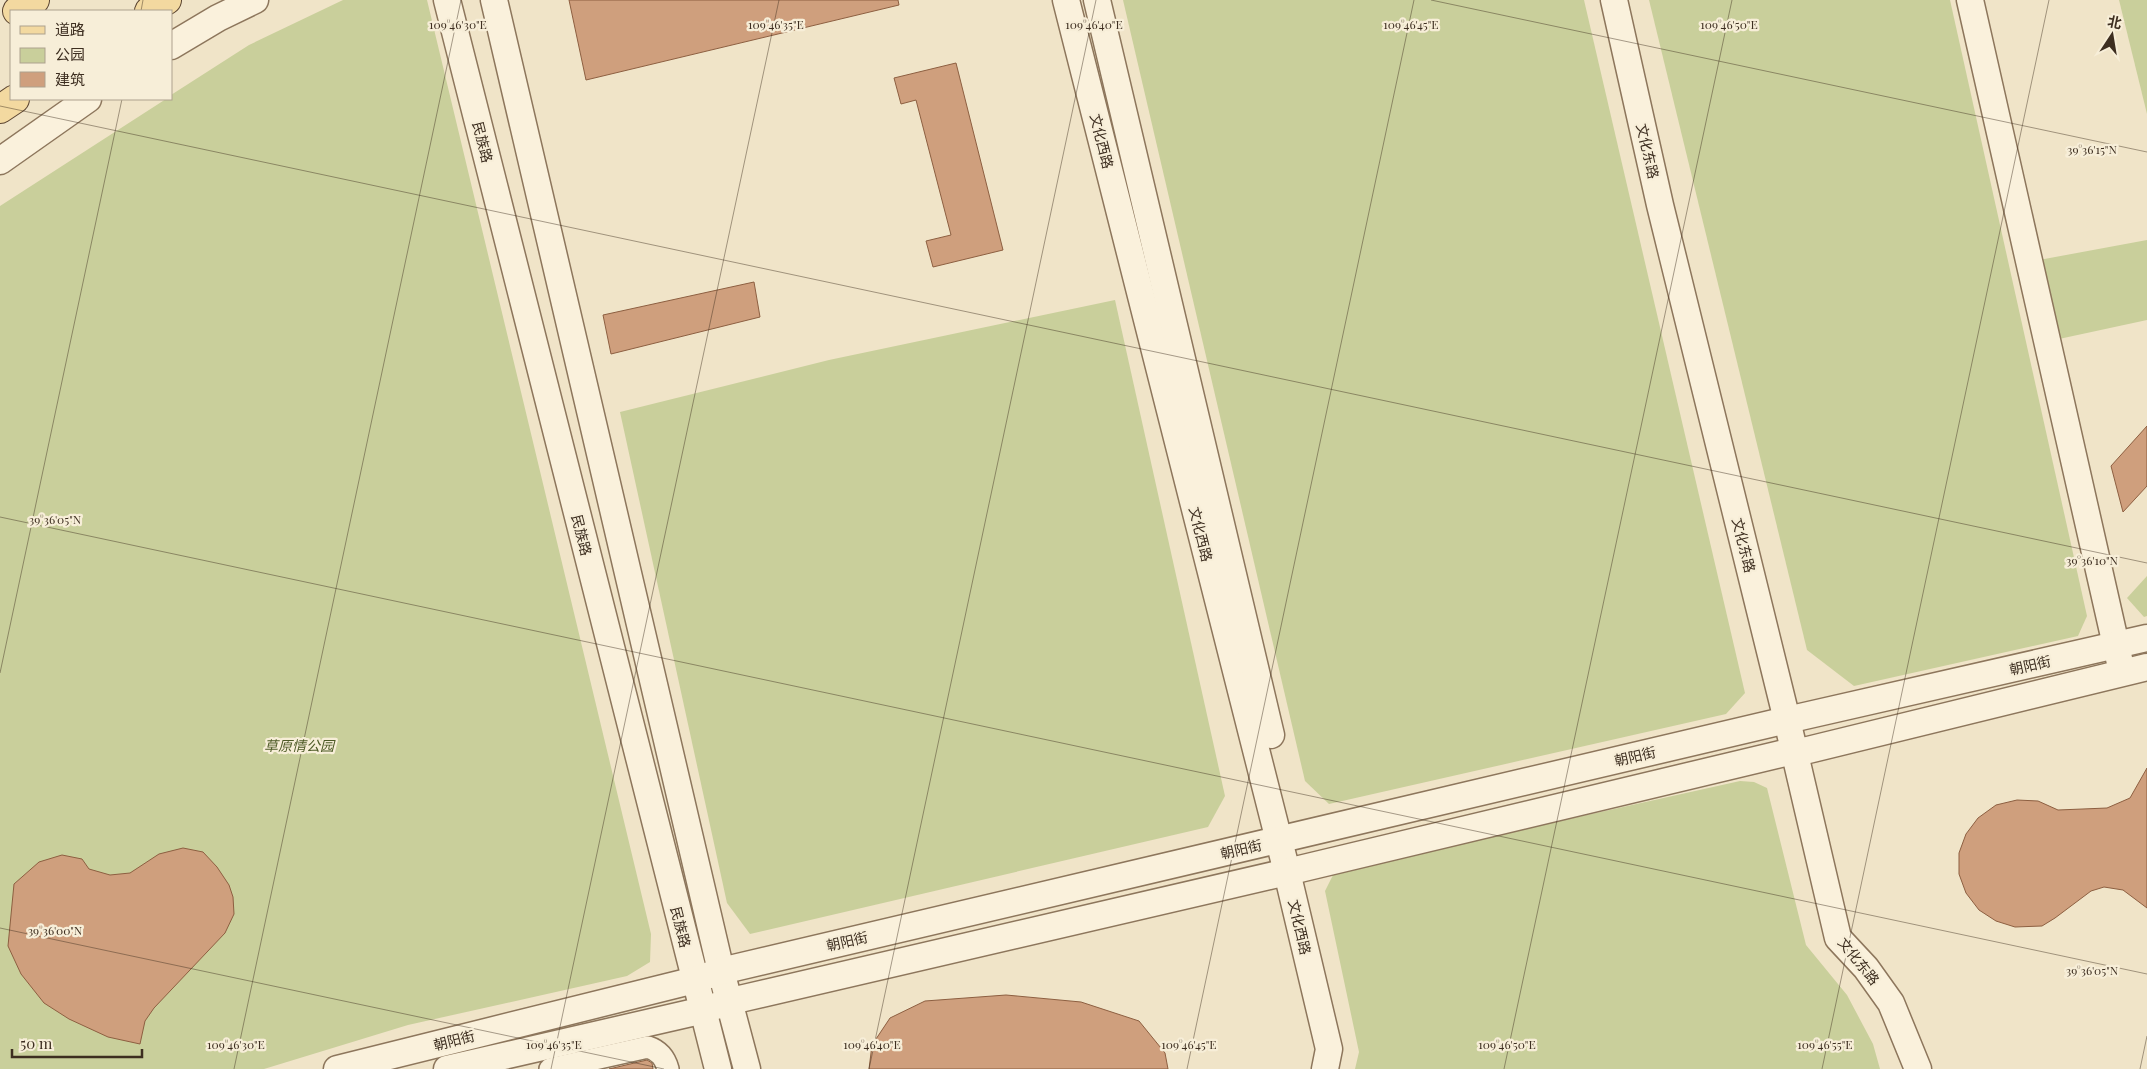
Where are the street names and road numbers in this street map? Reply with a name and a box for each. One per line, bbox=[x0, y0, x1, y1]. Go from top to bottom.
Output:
street label: 文化西路 bbox=[1086, 112, 1118, 170]
street label: 民族路 bbox=[469, 119, 497, 165]
street label: 文化东路 bbox=[1632, 122, 1664, 180]
street label: 文化西路 bbox=[1185, 505, 1217, 563]
street label: 民族路 bbox=[568, 512, 596, 558]
street label: 文化东路 bbox=[1728, 516, 1760, 574]
street label: 朝阳街 bbox=[2007, 651, 2053, 679]
street label: 朝阳街 bbox=[1612, 742, 1658, 770]
street label: 朝阳街 bbox=[1218, 835, 1264, 863]
street label: 文化西路 bbox=[1284, 898, 1316, 956]
street label: 民族路 bbox=[667, 904, 695, 950]
street label: 朝阳街 bbox=[824, 927, 870, 955]
street label: 文化东路 bbox=[1834, 933, 1884, 989]
street label: 朝阳街 bbox=[431, 1026, 477, 1054]

